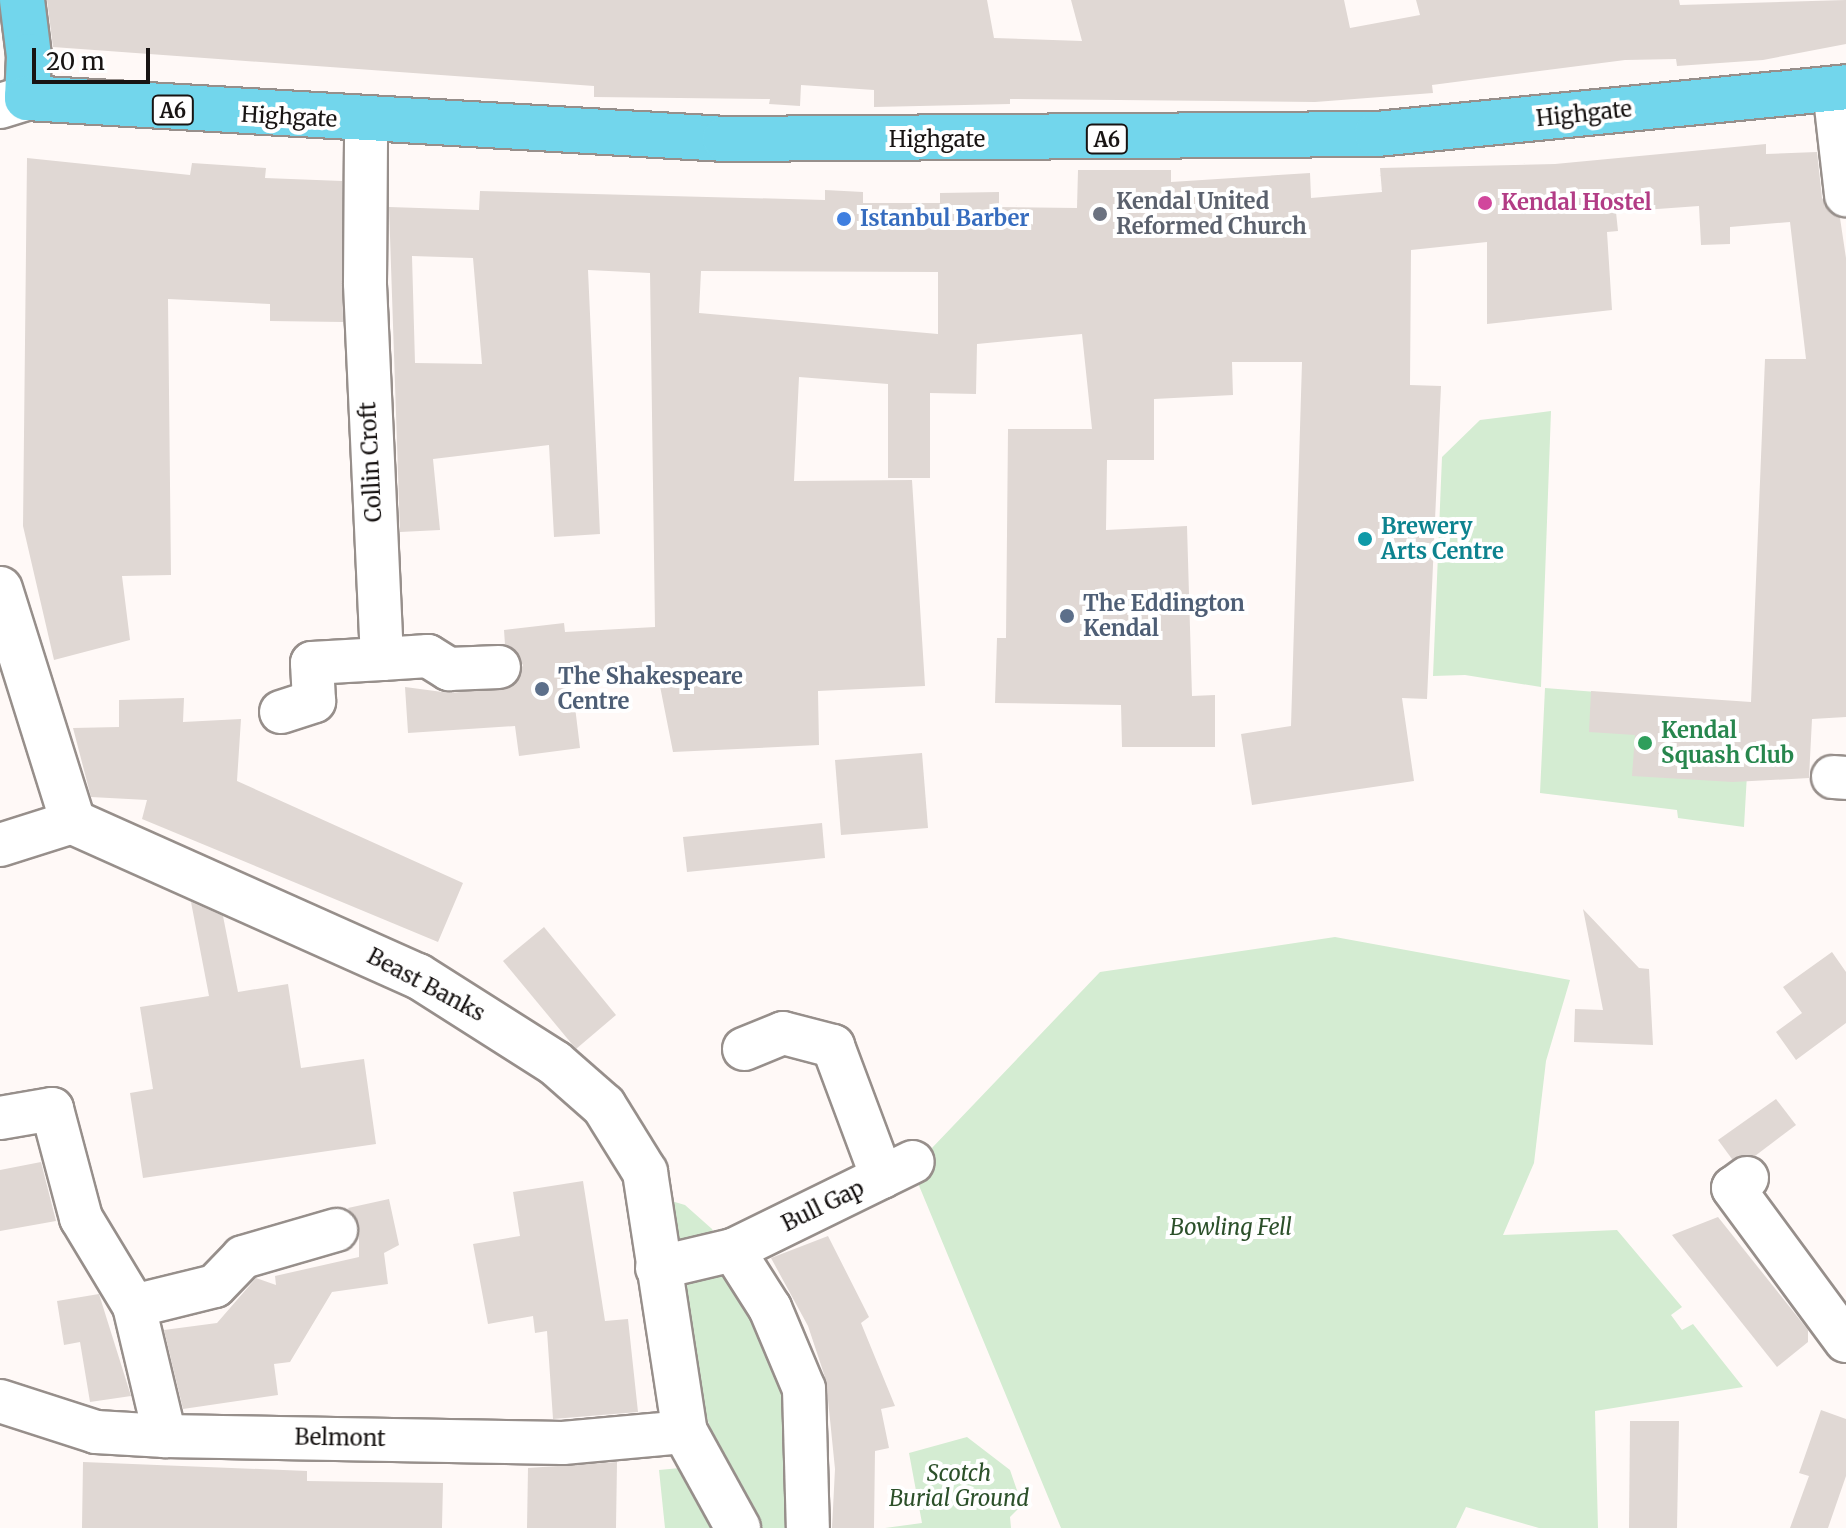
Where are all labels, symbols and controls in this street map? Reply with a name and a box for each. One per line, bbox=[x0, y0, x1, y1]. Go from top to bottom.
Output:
scale bar bbox=[36, 32, 154, 82]
text: 20 m bbox=[46, 46, 105, 77]
road number: A6 bbox=[151, 94, 195, 126]
street label: Highgate bbox=[1535, 96, 1633, 132]
street label: Highgate bbox=[240, 101, 338, 133]
road number: A6 bbox=[1085, 123, 1129, 155]
street label: Highgate bbox=[889, 127, 985, 153]
place label: Kendal United Reformed Church bbox=[1116, 188, 1307, 240]
place label: Kendal Hostel bbox=[1501, 190, 1652, 216]
marker: Kendal Hostel bbox=[1476, 194, 1494, 212]
marker: Kendal United Reformed Church bbox=[1091, 205, 1109, 223]
place label: Istanbul Barber bbox=[860, 206, 1030, 232]
marker: Istanbul Barber bbox=[835, 210, 853, 228]
street label: Collin Croft bbox=[355, 401, 387, 523]
place label: Brewery Arts Centre bbox=[1381, 513, 1504, 564]
marker: Brewery Arts Centre bbox=[1356, 530, 1374, 548]
place label: The Eddington Kendal bbox=[1083, 590, 1245, 642]
marker: The Eddington Kendal bbox=[1058, 607, 1076, 625]
place label: The Shakespeare Centre bbox=[558, 663, 743, 714]
marker: The Shakespeare Centre bbox=[533, 680, 551, 698]
place label: Kendal Squash Club bbox=[1661, 717, 1794, 768]
marker: Kendal Squash Club bbox=[1636, 734, 1654, 752]
street label: Beast Banks bbox=[363, 943, 489, 1027]
street label: Bull Gap bbox=[778, 1175, 868, 1237]
park label: Bowling Fell bbox=[1170, 1215, 1292, 1241]
street label: Belmont bbox=[294, 1424, 386, 1452]
park label: Scotch Burial Ground bbox=[889, 1460, 1029, 1512]

